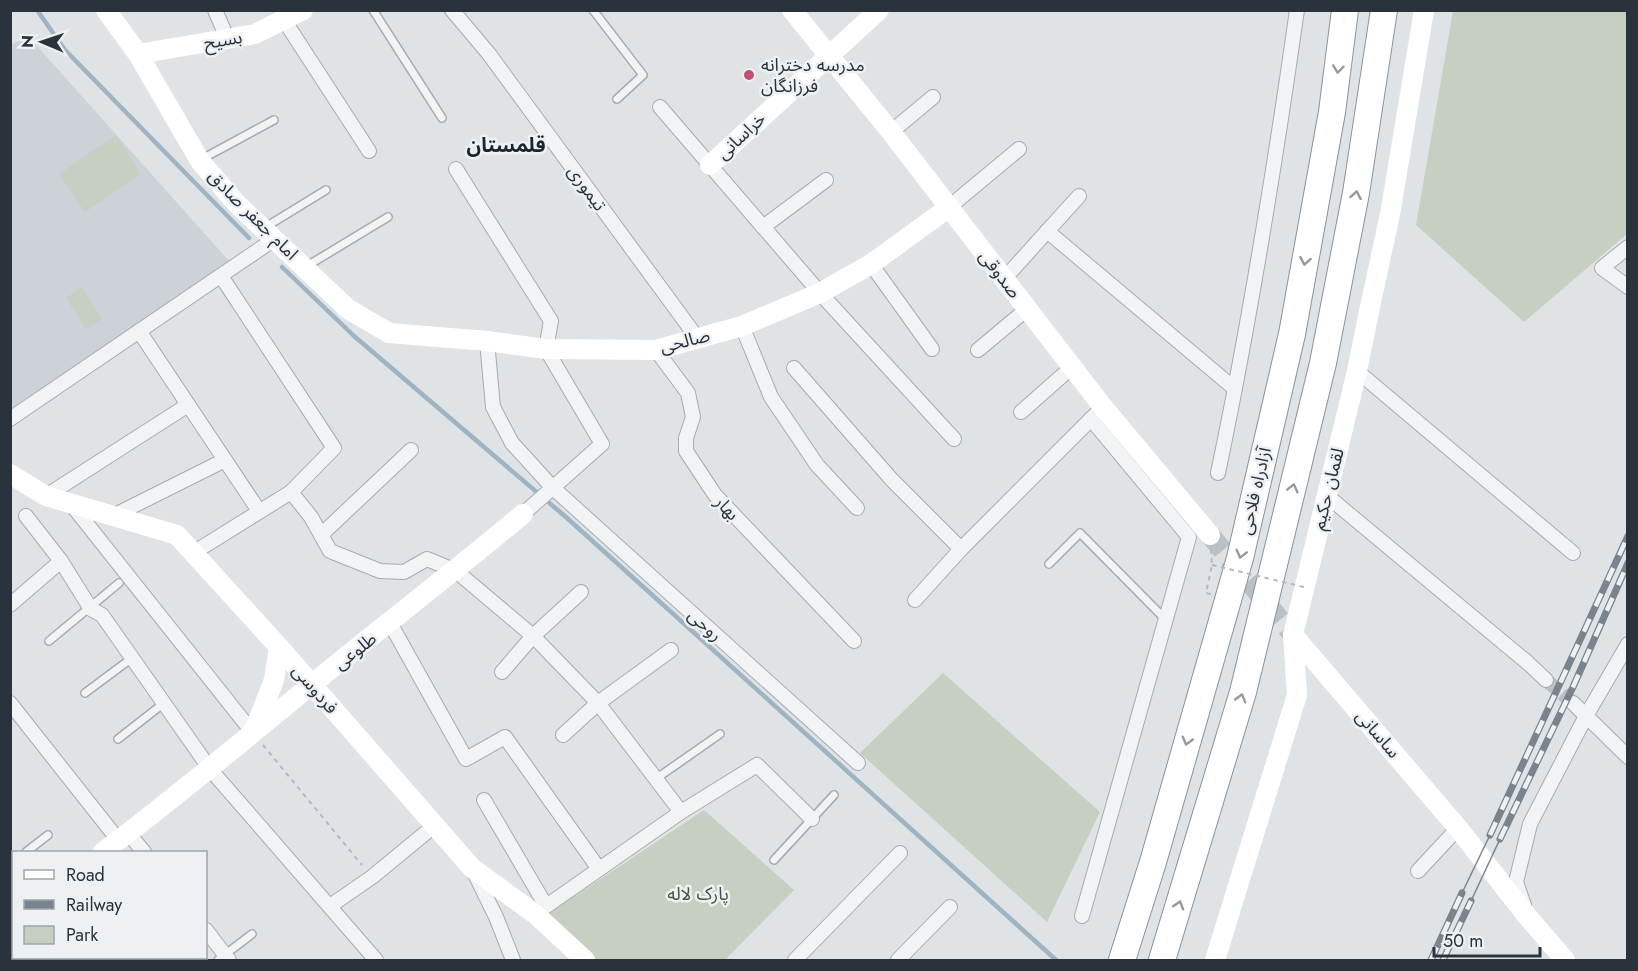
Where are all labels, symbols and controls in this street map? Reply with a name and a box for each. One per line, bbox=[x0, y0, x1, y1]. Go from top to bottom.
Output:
north arrow bbox=[12, 12, 72, 72]
street label: بسیح bbox=[202, 24, 244, 56]
text: N bbox=[16, 35, 39, 48]
place label: مدرسه دخترانه فرزانگان bbox=[761, 52, 865, 99]
one-way arrow bbox=[1332, 64, 1344, 73]
marker: مدرسه دخترانه فرزانگان bbox=[742, 68, 756, 82]
street label: خراسانی bbox=[711, 106, 771, 166]
district label: قلمستان bbox=[466, 131, 546, 160]
street label: تیموری bbox=[561, 160, 613, 216]
street label: امام جعفر صادق bbox=[201, 164, 304, 267]
one-way arrow bbox=[1349, 190, 1362, 200]
street label: صدوقی bbox=[973, 244, 1027, 304]
one-way arrow bbox=[1299, 255, 1312, 265]
street label: صالحی bbox=[657, 322, 713, 360]
street label: آزادراه فلاحی bbox=[1232, 444, 1278, 537]
street label: لقمان حکیم bbox=[1305, 445, 1351, 533]
one-way arrow bbox=[1286, 483, 1299, 493]
street label: بهار bbox=[708, 489, 745, 526]
one-way arrow bbox=[1235, 548, 1248, 558]
street label: روحی bbox=[682, 602, 728, 648]
street label: طلوعی bbox=[328, 626, 382, 676]
street label: فردوسی bbox=[286, 658, 344, 720]
one-way arrow bbox=[1234, 693, 1246, 704]
street label: ساسانی bbox=[1350, 704, 1406, 764]
one-way arrow bbox=[1182, 735, 1194, 746]
legend bbox=[12, 851, 207, 959]
text: Road bbox=[66, 862, 105, 888]
park label: پارک لاله bbox=[667, 881, 729, 907]
text: Railway bbox=[66, 892, 122, 918]
one-way arrow bbox=[1172, 900, 1184, 911]
scale bar bbox=[1434, 920, 1540, 958]
text: Park bbox=[66, 922, 98, 948]
text: 50 m bbox=[1443, 928, 1483, 954]

